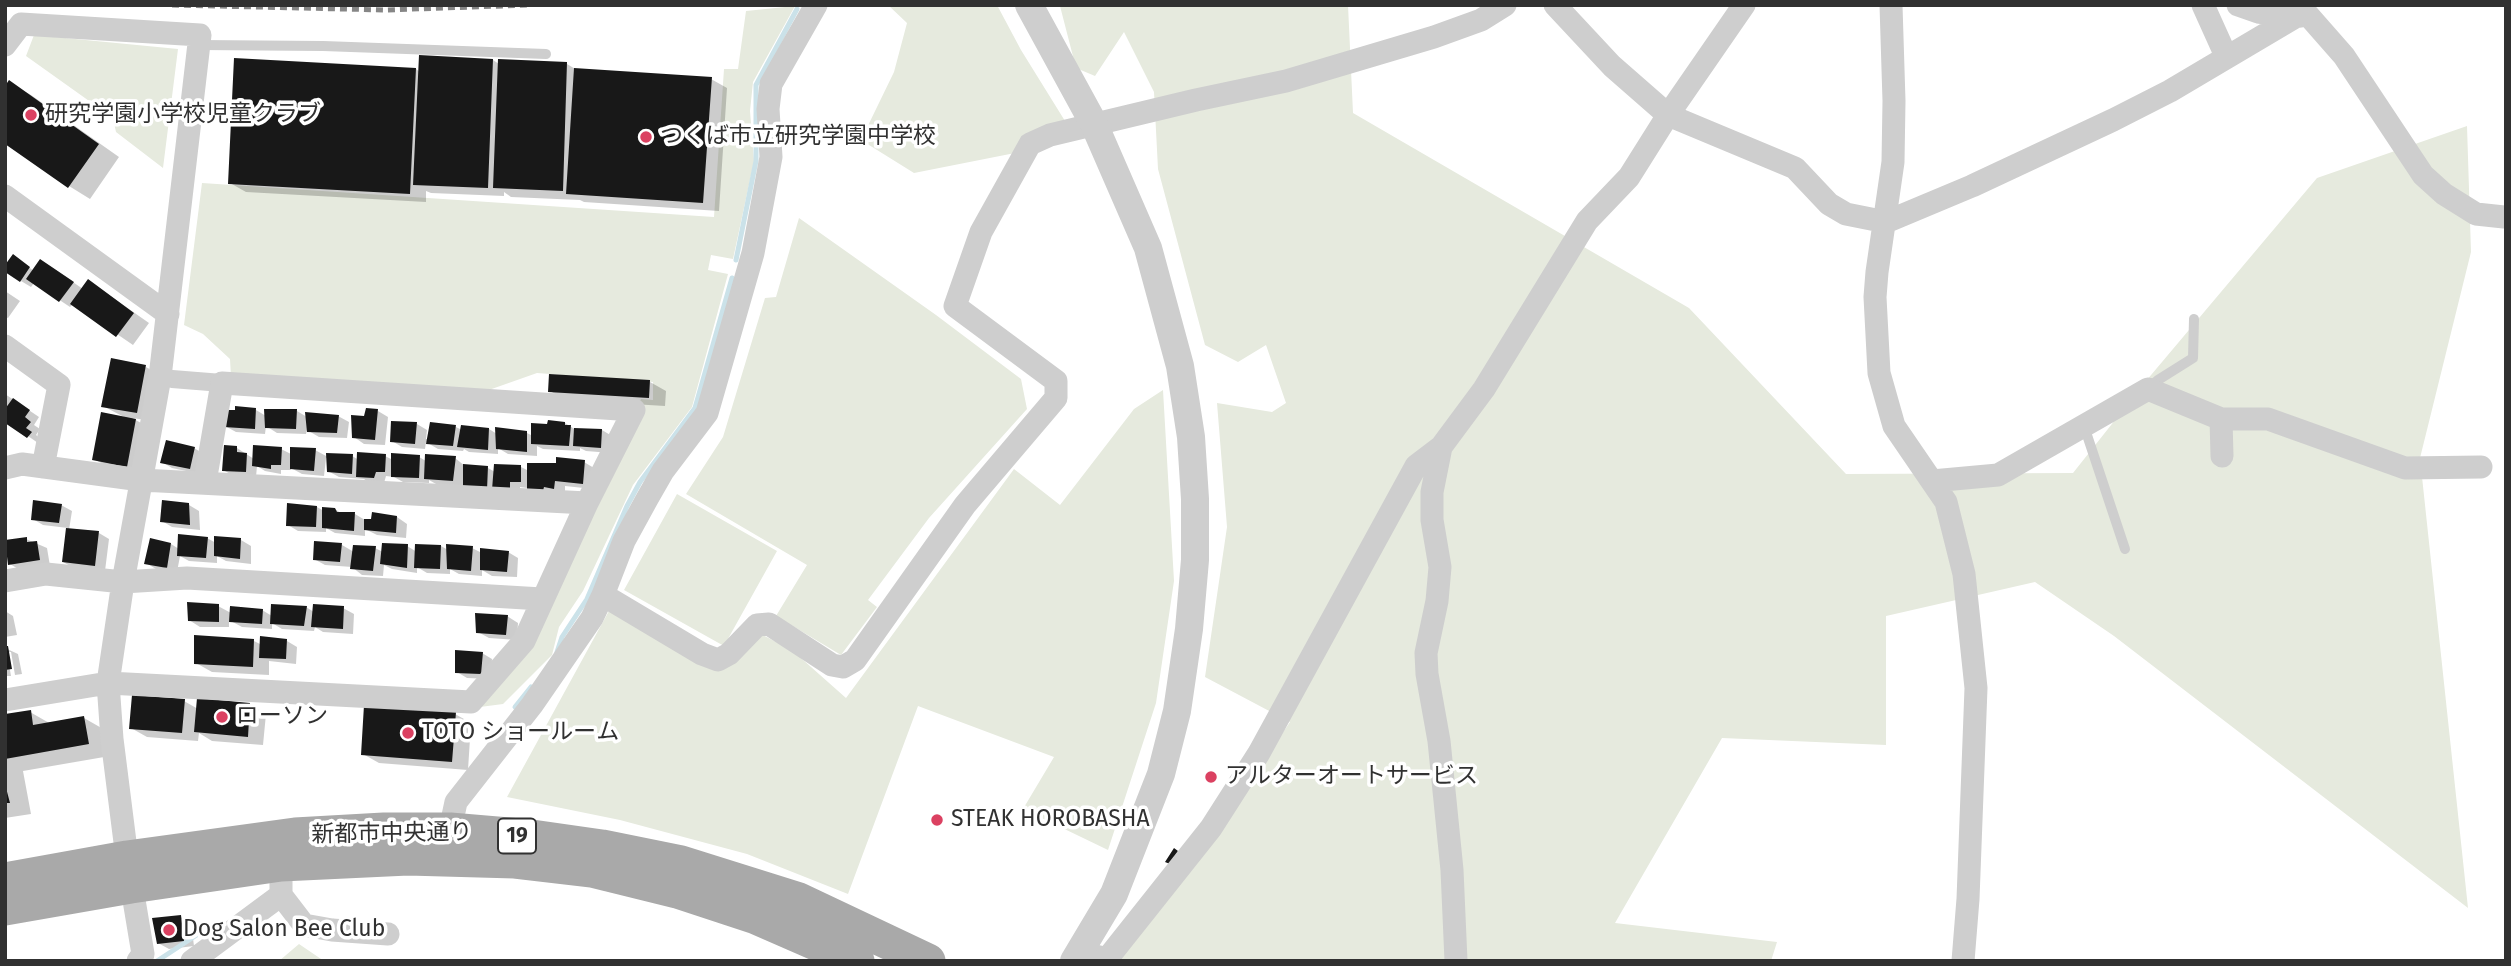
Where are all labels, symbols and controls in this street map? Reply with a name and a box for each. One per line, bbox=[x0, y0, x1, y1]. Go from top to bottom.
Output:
place label: 研究学園小学校児童クラブ bbox=[45, 101, 321, 129]
marker: 研究学園小学校児童クラブ bbox=[23, 107, 39, 123]
place label: つくば市立研究学園中学校 bbox=[660, 123, 936, 151]
marker: つくば市立研究学園中学校 bbox=[638, 129, 654, 145]
place label: ローソン bbox=[236, 703, 328, 731]
marker: ローソン bbox=[214, 709, 230, 725]
place label: TOTO ショールーム bbox=[422, 719, 619, 747]
marker: TOTO ショールーム bbox=[400, 725, 416, 741]
place label: アルターオートサービス bbox=[1225, 763, 1478, 791]
marker: アルターオートサービス bbox=[1203, 769, 1219, 785]
place label: STEAK HOROBASHA bbox=[951, 806, 1150, 834]
marker: STEAK HOROBASHA bbox=[929, 812, 945, 828]
road number: 19 bbox=[498, 818, 536, 854]
street label: 新都市中央通り bbox=[311, 819, 473, 849]
place label: Dog Salon Bee Club bbox=[183, 916, 385, 944]
marker: Dog Salon Bee Club bbox=[161, 922, 177, 938]

